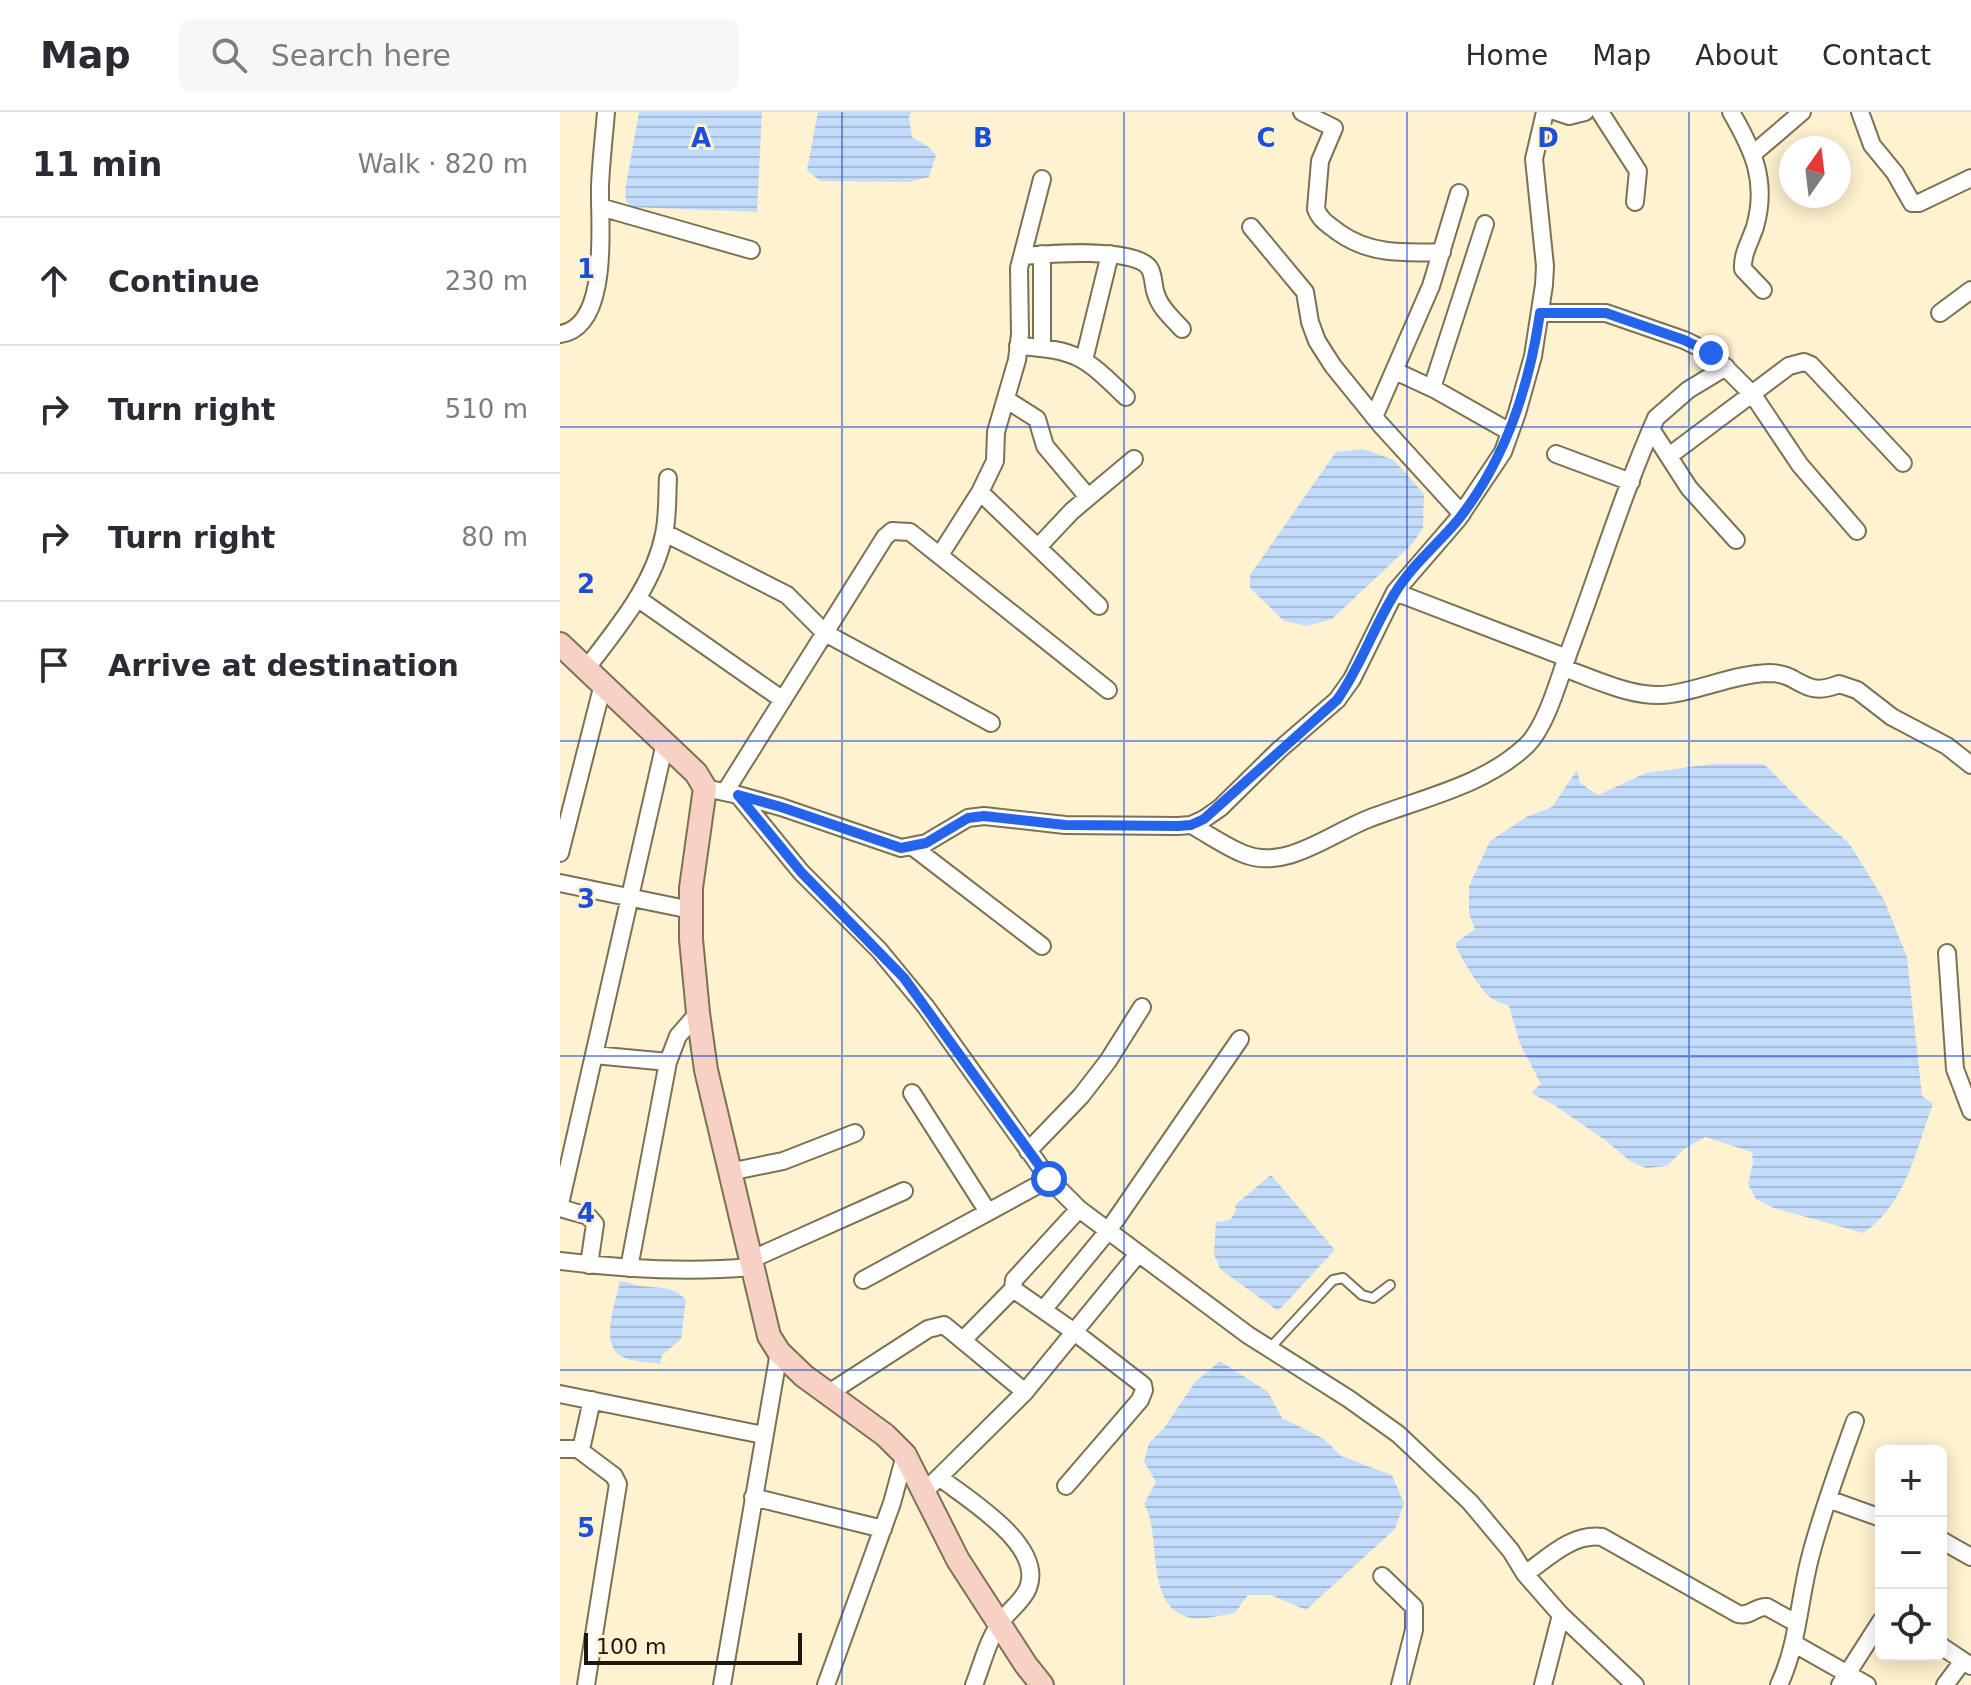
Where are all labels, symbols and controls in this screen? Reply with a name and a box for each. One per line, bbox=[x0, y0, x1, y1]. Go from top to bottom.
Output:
search box bbox=[179, 19, 739, 91]
text: Map bbox=[40, 33, 131, 77]
icon: search bbox=[207, 33, 251, 77]
text: Search here bbox=[271, 38, 451, 73]
text: Home bbox=[1465, 39, 1548, 72]
text: Map bbox=[1592, 39, 1651, 72]
text: About bbox=[1695, 39, 1778, 72]
text: Contact bbox=[1822, 39, 1931, 72]
text: A bbox=[691, 123, 711, 153]
text: B bbox=[973, 123, 993, 153]
text: C bbox=[1256, 123, 1276, 153]
text: D bbox=[1537, 123, 1559, 153]
north arrow bbox=[1779, 136, 1851, 208]
text: 11 min bbox=[32, 144, 162, 184]
text: Walk · 820 m bbox=[358, 149, 528, 179]
text: 1 bbox=[577, 254, 595, 284]
icon: ahead bbox=[32, 259, 76, 303]
text: Continue bbox=[108, 264, 260, 299]
text: 230 m bbox=[445, 266, 528, 296]
route end bbox=[1693, 335, 1729, 371]
icon: right bbox=[32, 387, 76, 431]
text: Turn right bbox=[108, 392, 275, 427]
text: 510 m bbox=[445, 394, 528, 424]
icon: right bbox=[32, 515, 76, 559]
text: Turn right bbox=[108, 520, 275, 555]
text: 80 m bbox=[461, 522, 528, 552]
text: 2 bbox=[577, 569, 595, 599]
icon: arrive bbox=[32, 643, 76, 687]
text: Arrive at destination bbox=[108, 648, 459, 683]
text: 3 bbox=[577, 884, 595, 914]
route start bbox=[1031, 1161, 1067, 1197]
text: 4 bbox=[577, 1198, 595, 1228]
map controls bbox=[1875, 1445, 1947, 1661]
button: + bbox=[1875, 1445, 1947, 1517]
text: 5 bbox=[577, 1513, 595, 1543]
button: − bbox=[1875, 1517, 1947, 1589]
button: locate bbox=[1875, 1589, 1947, 1661]
scale bar bbox=[584, 1629, 802, 1665]
text: 100 m bbox=[596, 1634, 666, 1659]

